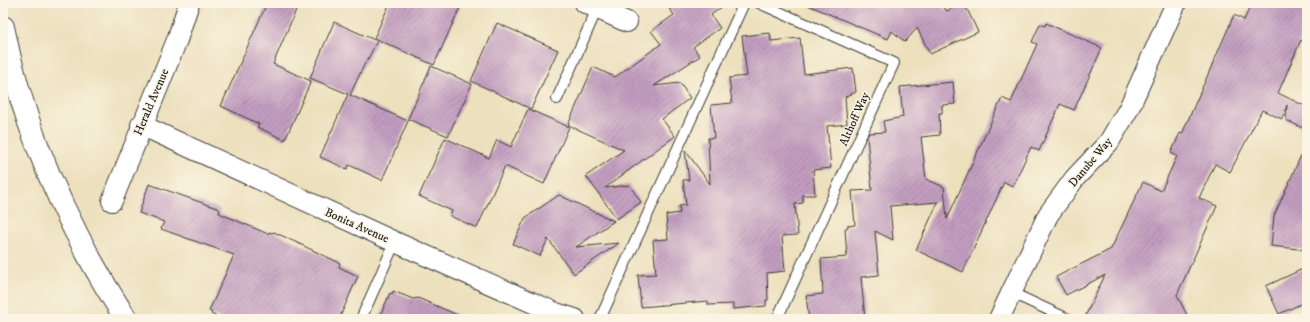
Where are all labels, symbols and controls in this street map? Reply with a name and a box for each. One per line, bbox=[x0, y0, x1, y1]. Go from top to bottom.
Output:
street label: Herald Avenue bbox=[131, 66, 172, 138]
street label: Althoff Way bbox=[836, 90, 873, 148]
street label: Danube Way bbox=[1065, 134, 1116, 190]
street label: Bonita Avenue bbox=[322, 205, 391, 246]

